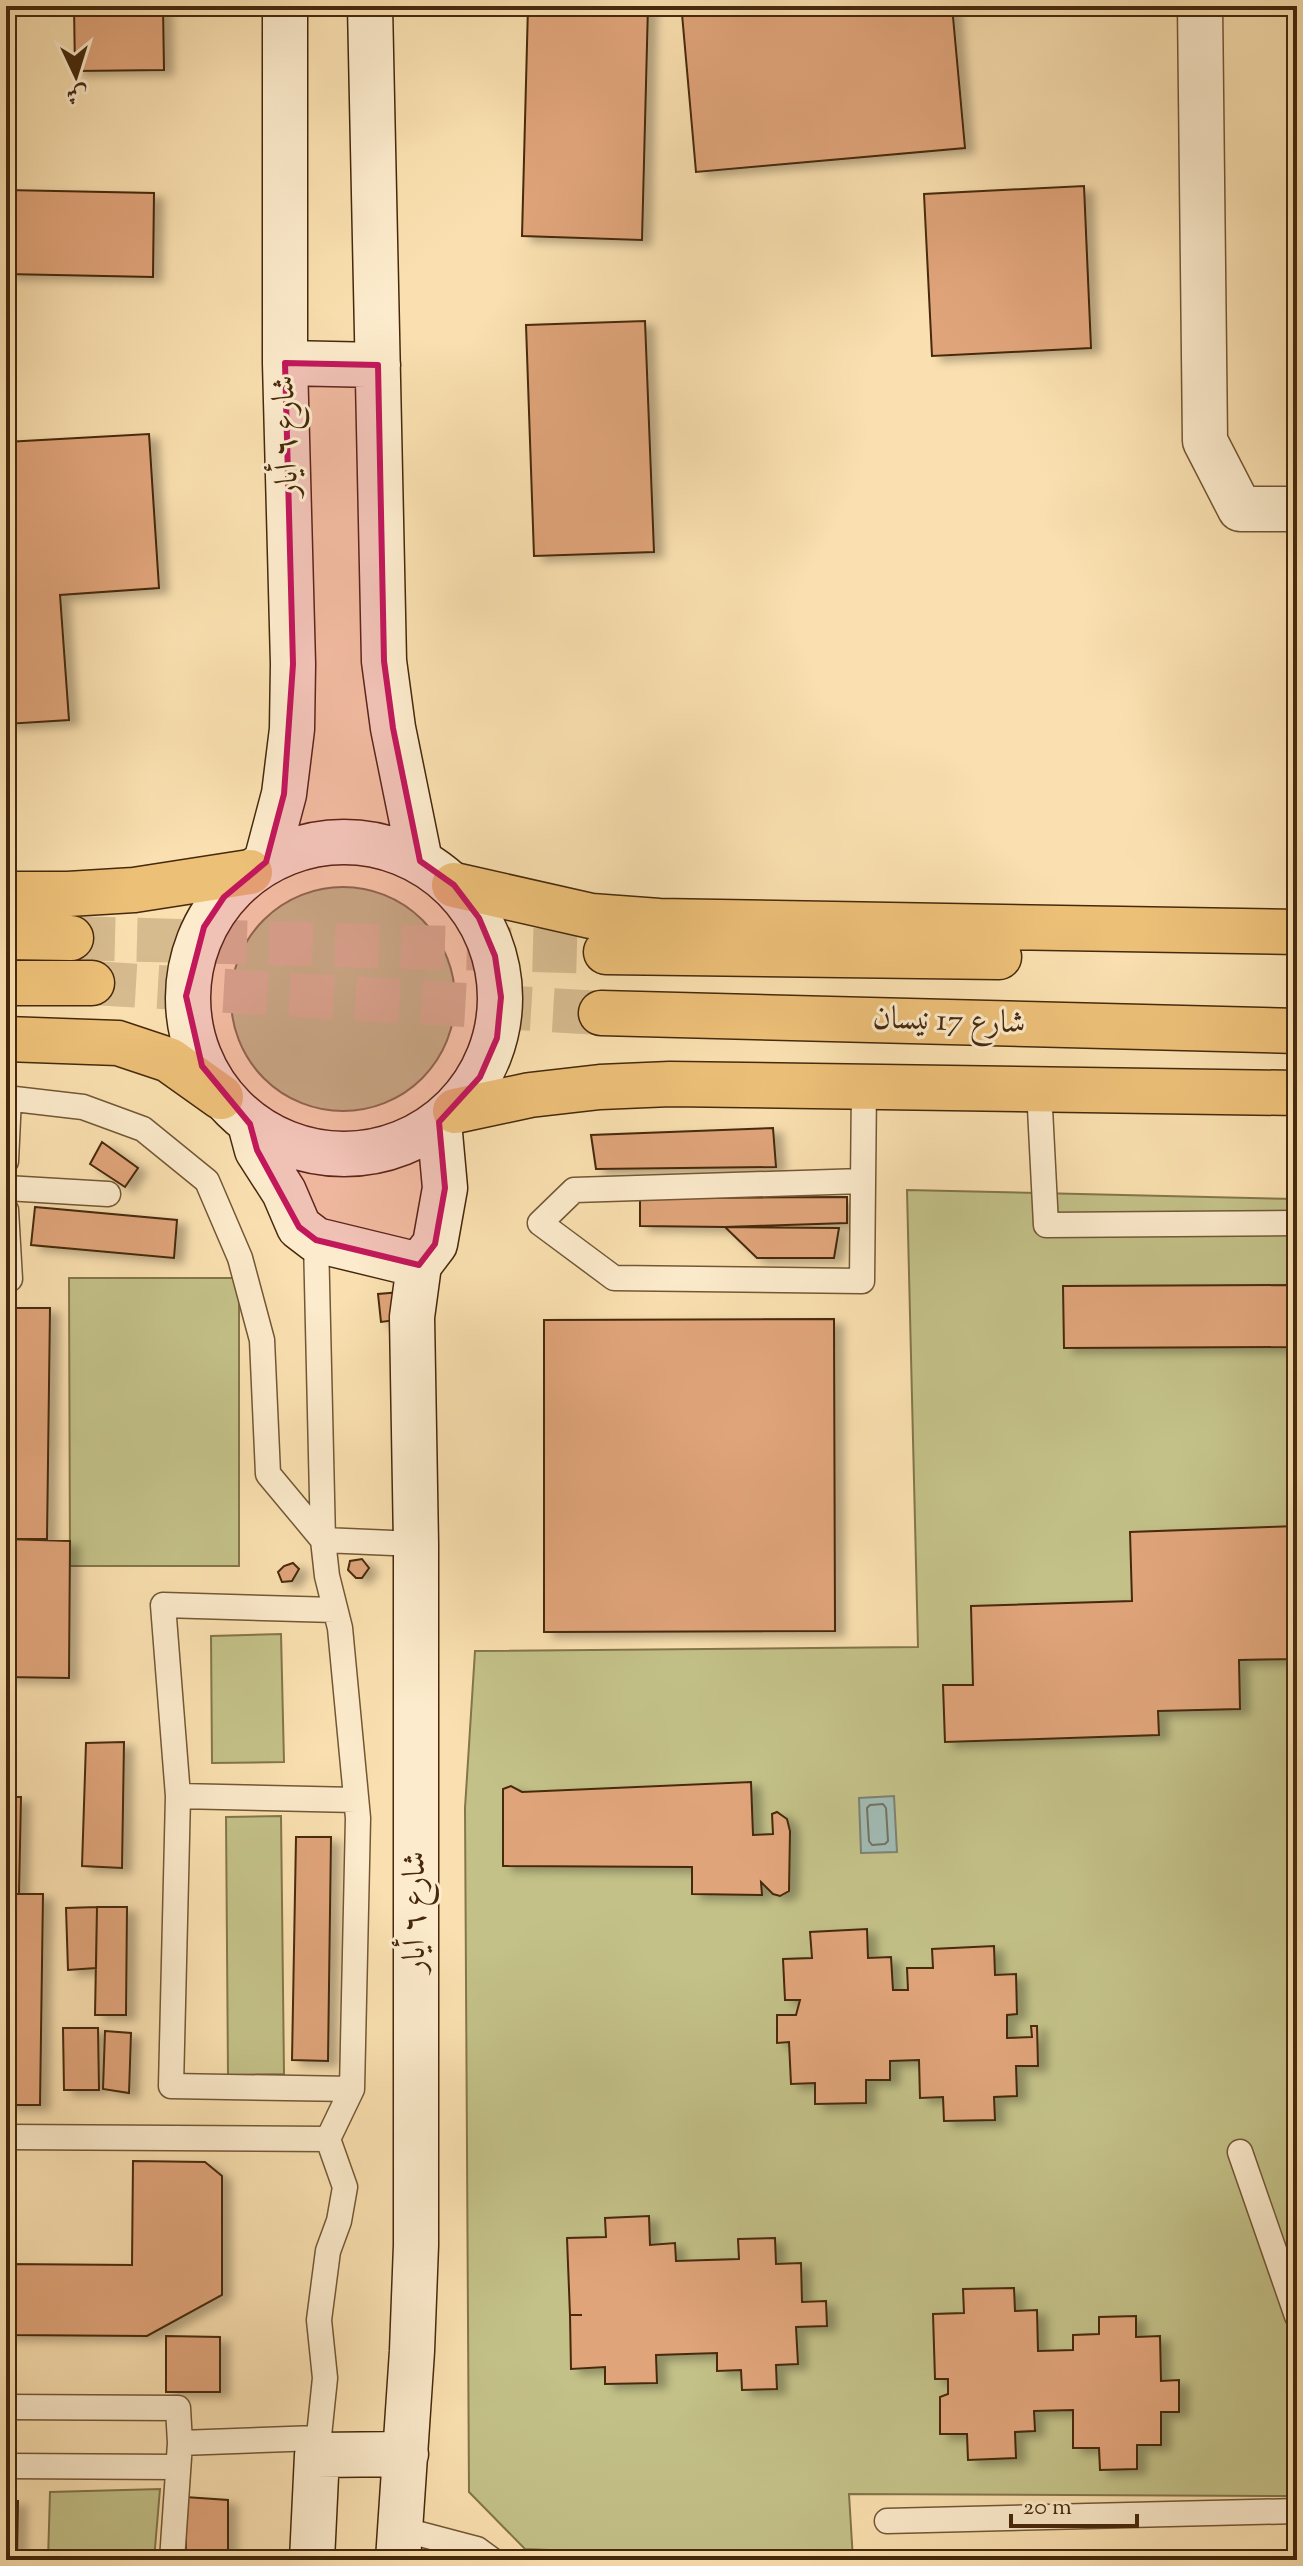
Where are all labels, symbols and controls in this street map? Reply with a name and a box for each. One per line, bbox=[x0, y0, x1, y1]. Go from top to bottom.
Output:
north arrow bbox=[36, 36, 116, 116]
text: ش bbox=[65, 76, 89, 110]
street label: شارع ٦ أيار bbox=[260, 374, 313, 501]
street label: شارع 17 نيسان bbox=[872, 996, 1026, 1049]
street label: شارع ٦ أيار bbox=[391, 1851, 440, 1976]
scale bar bbox=[1011, 2478, 1137, 2528]
text: 20 m bbox=[1023, 2491, 1072, 2525]

